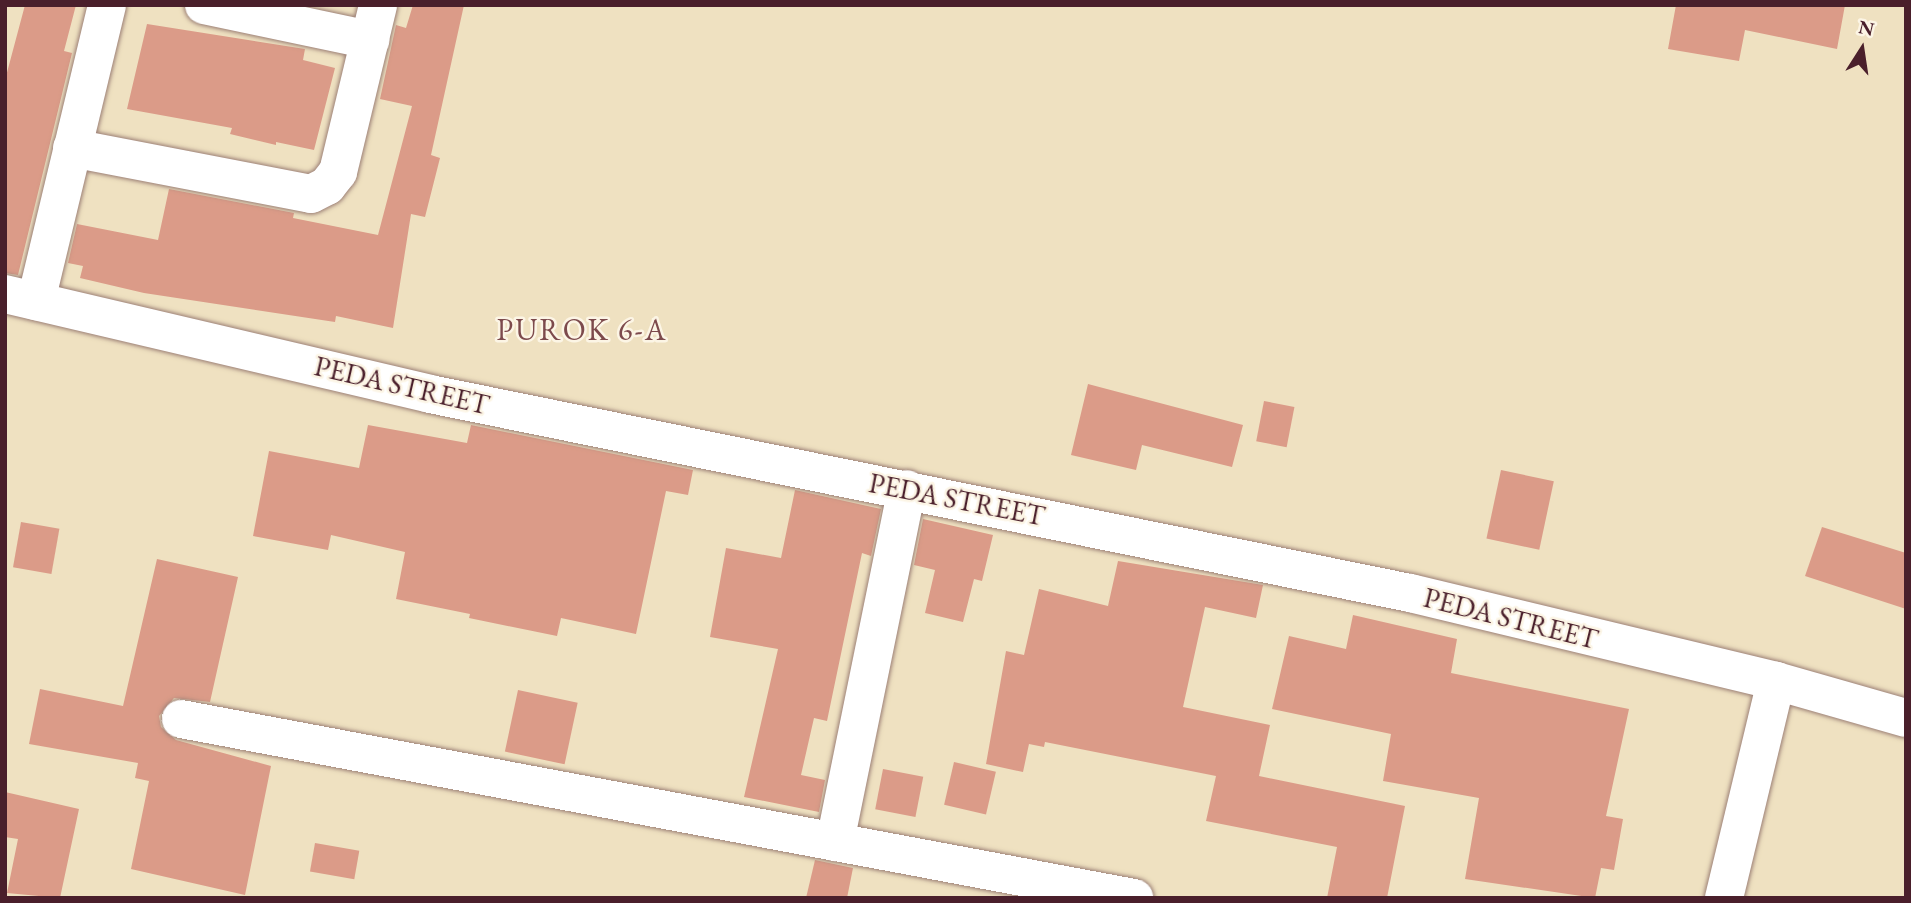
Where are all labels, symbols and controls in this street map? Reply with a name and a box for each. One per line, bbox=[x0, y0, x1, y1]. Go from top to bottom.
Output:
north arrow bbox=[1827, 14, 1897, 84]
text: N bbox=[1856, 14, 1877, 42]
district label: PUROK 6-A bbox=[498, 312, 666, 348]
street label: PEDA STREET bbox=[311, 349, 493, 421]
street label: PEDA STREET bbox=[866, 465, 1048, 533]
street label: PEDA STREET bbox=[1420, 580, 1602, 656]

